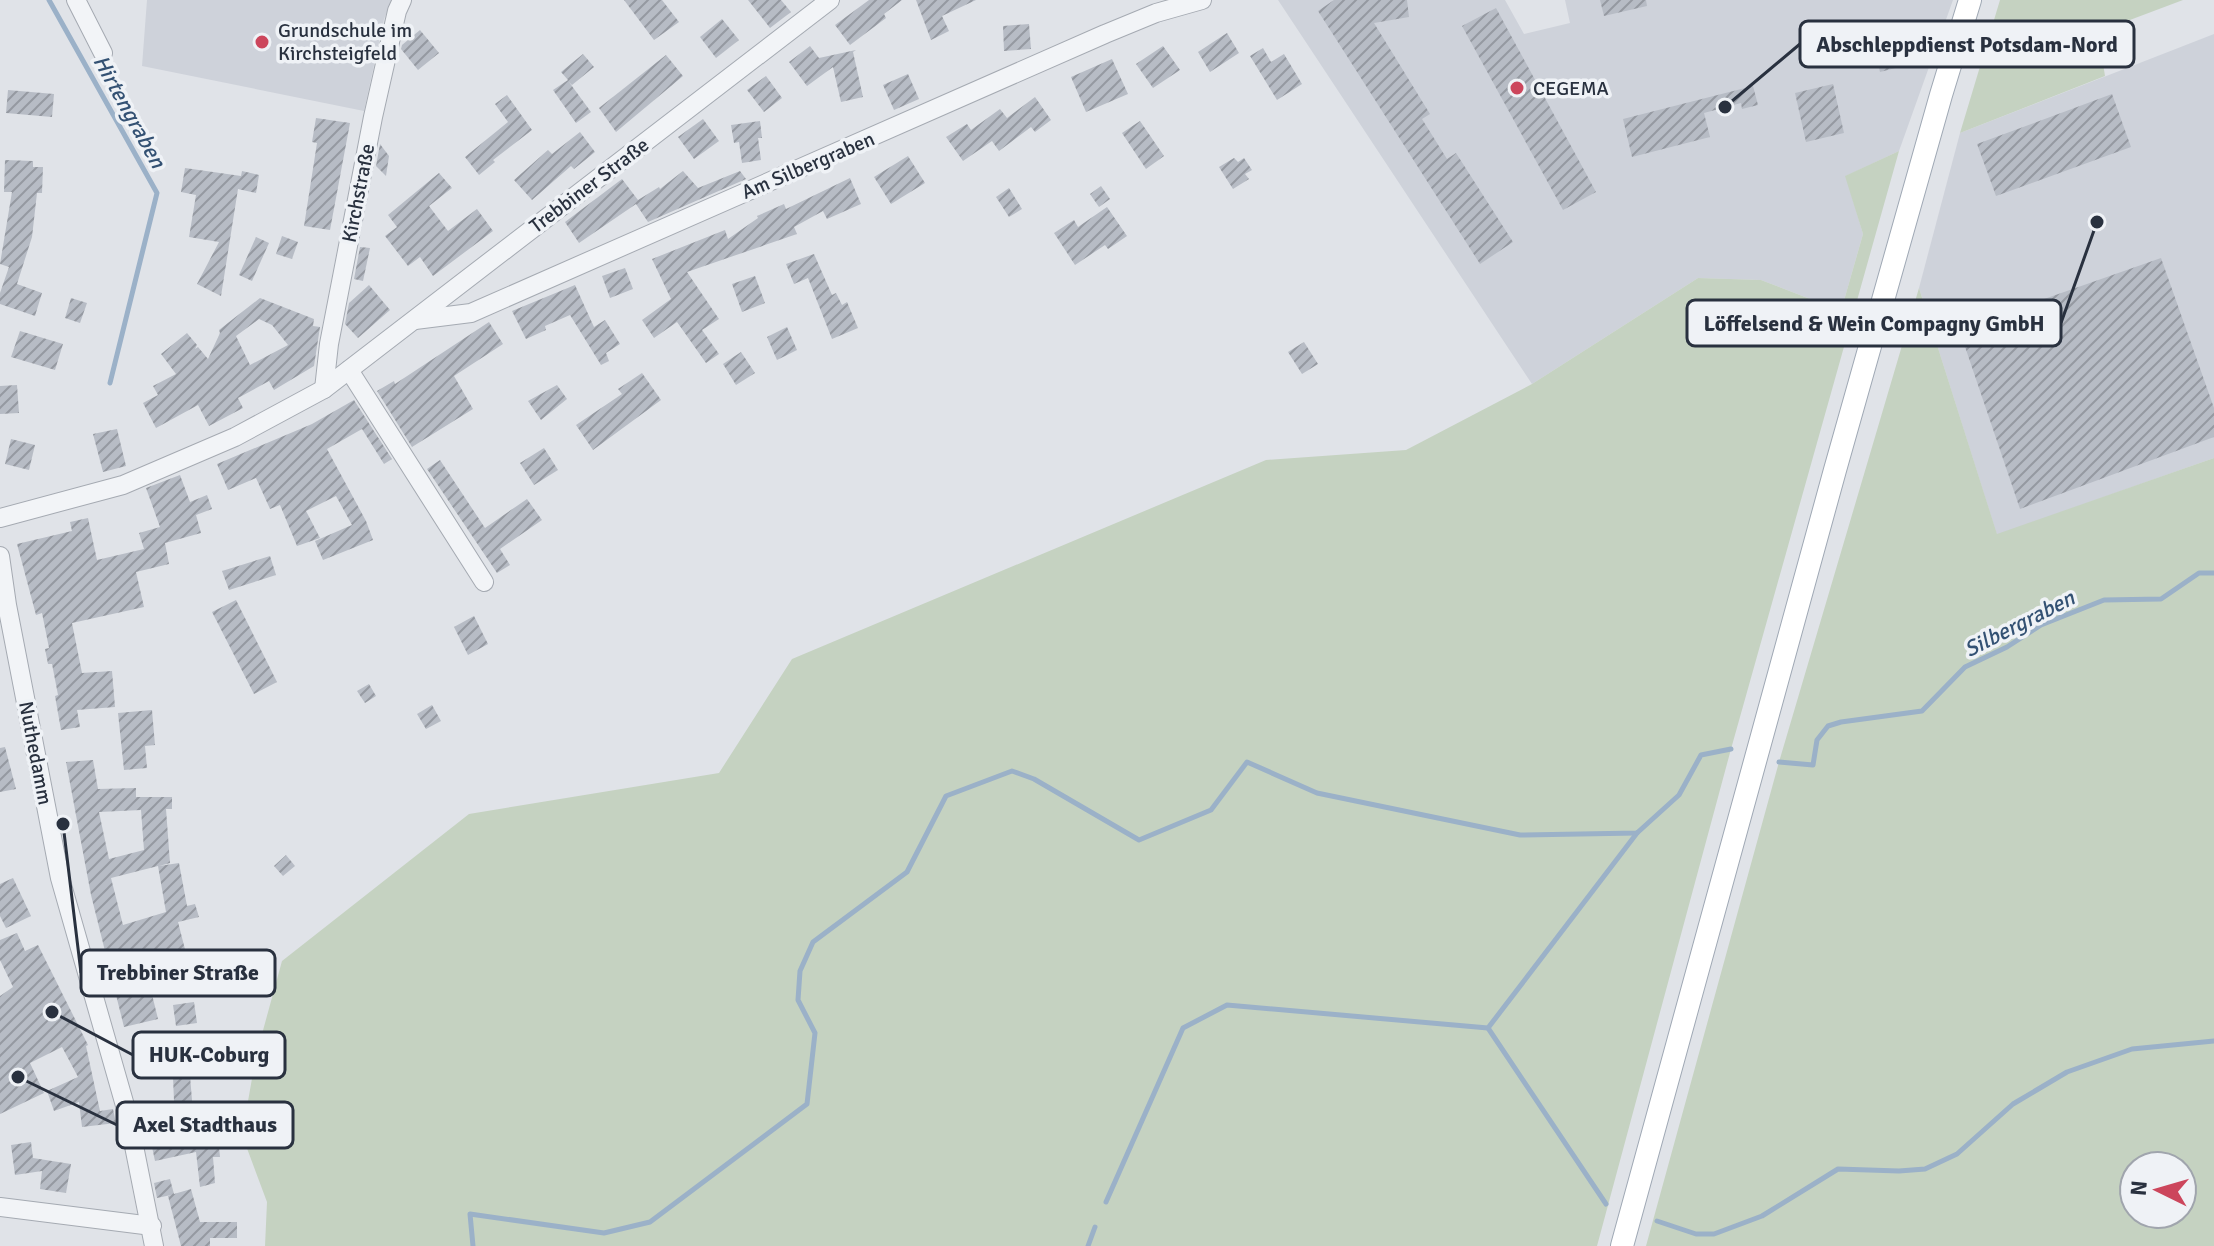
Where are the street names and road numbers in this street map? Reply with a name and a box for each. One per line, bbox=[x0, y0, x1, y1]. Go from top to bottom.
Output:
street label: Am Silbergraben bbox=[738, 126, 878, 205]
street label: Trebbiner Straße bbox=[525, 132, 654, 238]
street label: Kirchstraße bbox=[337, 141, 380, 245]
street label: Nuthedamm bbox=[13, 699, 58, 807]

